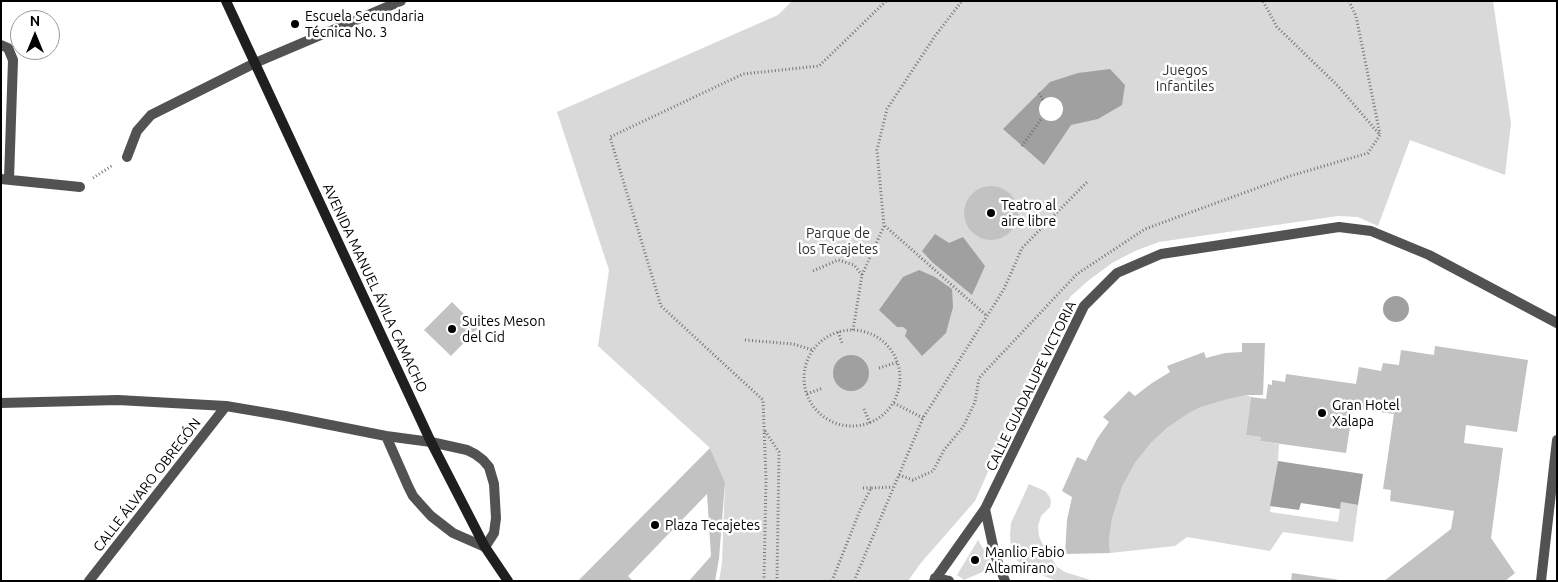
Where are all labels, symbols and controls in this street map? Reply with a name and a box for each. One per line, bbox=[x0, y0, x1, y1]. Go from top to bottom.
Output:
place label: Escuela Secundaria Técnica No. 3 bbox=[305, 8, 424, 40]
north arrow bbox=[10, 10, 60, 60]
text: N bbox=[30, 13, 40, 29]
marker: Escuela Secundaria Técnica No. 3 bbox=[289, 18, 301, 30]
park label: Juegos Infantiles bbox=[1156, 62, 1214, 94]
street label: AVENIDA MANUEL ÁVILA CAMACHO bbox=[319, 181, 431, 395]
place label: Teatro al aire libre bbox=[1001, 197, 1056, 230]
marker: Teatro al aire libre bbox=[985, 207, 997, 219]
park label: Parque de los Tecajetes bbox=[798, 225, 878, 258]
street label: CALLE GUADALUPE VICTORIA bbox=[982, 298, 1080, 474]
place label: Suites Meson del Cid bbox=[462, 313, 545, 346]
marker: Suites Meson del Cid bbox=[446, 323, 458, 335]
place label: Gran Hotel Xalapa bbox=[1332, 397, 1400, 430]
marker: Gran Hotel Xalapa bbox=[1316, 407, 1328, 419]
street label: CALLE ÁLVARO OBREGÓN bbox=[90, 415, 204, 555]
place label: Plaza Tecajetes bbox=[665, 517, 760, 533]
marker: Plaza Tecajetes bbox=[649, 519, 661, 531]
place label: Manlio Fabio Altamirano bbox=[985, 544, 1065, 576]
marker: Manlio Fabio Altamirano bbox=[969, 554, 981, 566]

